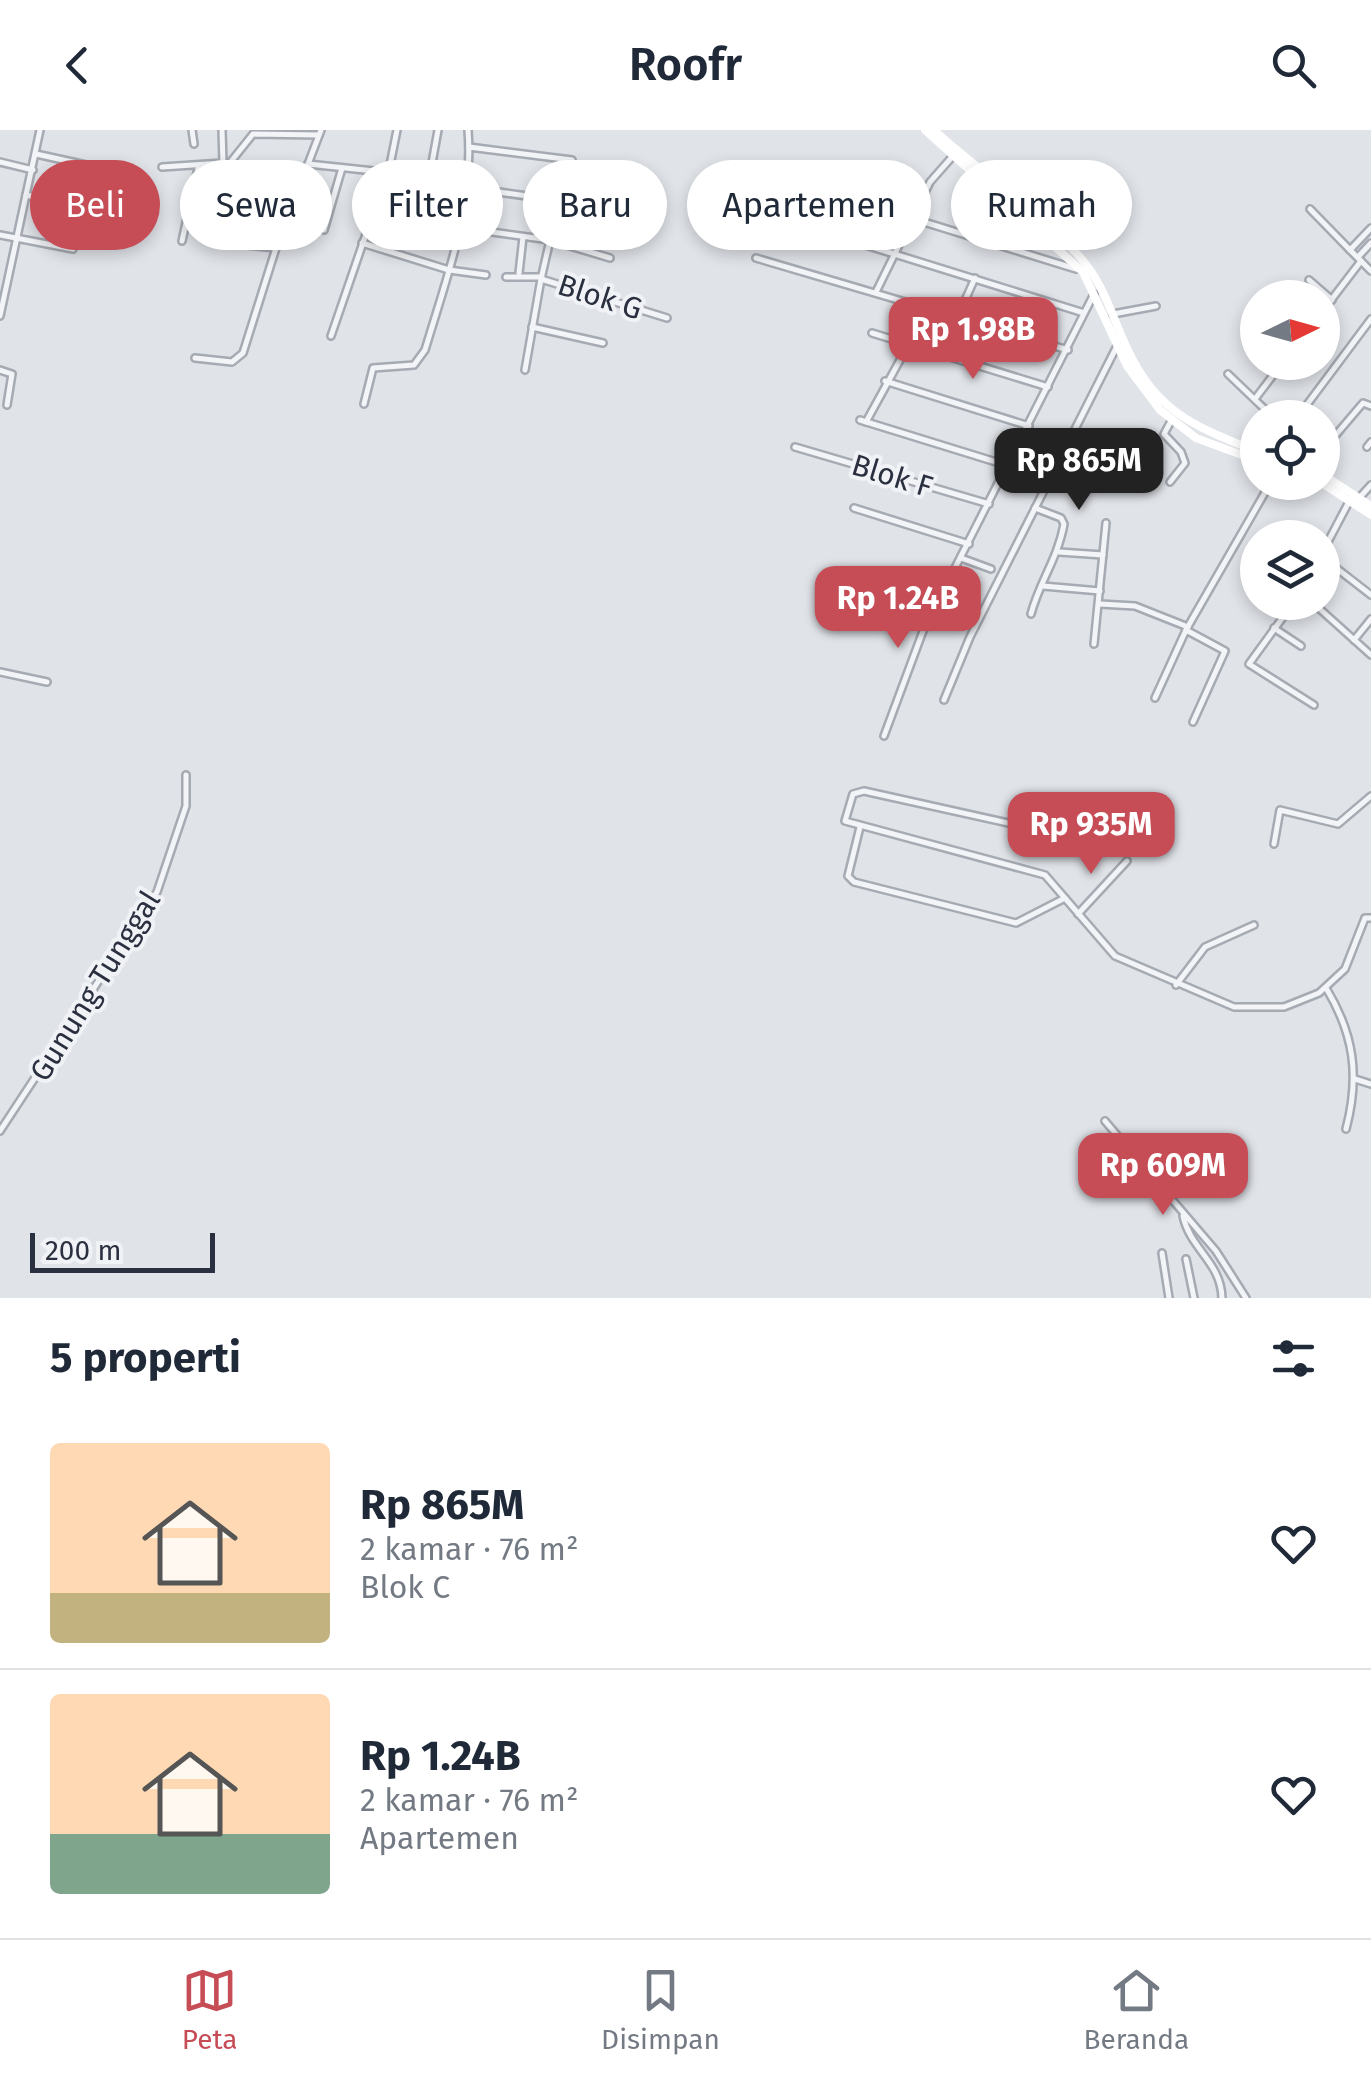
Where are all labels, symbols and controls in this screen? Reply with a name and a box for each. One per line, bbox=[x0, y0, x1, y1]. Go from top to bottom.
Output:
icon: back bbox=[50, 38, 105, 93]
text: Roofr bbox=[629, 38, 742, 92]
icon: search bbox=[1266, 38, 1321, 93]
chip: Beli bbox=[30, 160, 160, 250]
chip: Sewa bbox=[180, 160, 332, 250]
chip: Filter bbox=[352, 160, 503, 250]
chip: Baru bbox=[523, 160, 667, 250]
chip: Apartemen bbox=[687, 160, 931, 250]
chip: Rumah bbox=[951, 160, 1132, 250]
street label: Blok G bbox=[553, 266, 647, 328]
north arrow bbox=[1240, 280, 1340, 380]
map controls bbox=[1240, 280, 1340, 620]
pin: Rp 1.98B bbox=[870, 297, 1076, 382]
text: Rp 1.98B bbox=[911, 310, 1035, 348]
button: locate bbox=[1240, 400, 1340, 500]
pin: Rp 865M bbox=[987, 428, 1171, 513]
text: Rp 865M bbox=[1016, 441, 1142, 479]
street label: Blok F bbox=[847, 447, 937, 505]
button: layers bbox=[1240, 520, 1340, 620]
pin: Rp 1.24B bbox=[795, 566, 1001, 651]
text: Rp 1.24B bbox=[837, 579, 959, 617]
pin: Rp 935M bbox=[999, 792, 1183, 877]
text: Rp 935M bbox=[1030, 805, 1152, 843]
street label: Gunung Tunggal bbox=[22, 884, 168, 1088]
pin: Rp 609M bbox=[1071, 1133, 1255, 1218]
text: Rp 609M bbox=[1100, 1146, 1226, 1184]
scale bar bbox=[30, 1228, 215, 1272]
text: 200 m bbox=[45, 1234, 122, 1267]
icon: filters bbox=[1266, 1331, 1321, 1386]
text: 5 properti bbox=[50, 1333, 241, 1383]
text: Rp 865M bbox=[360, 1480, 524, 1530]
icon: home bbox=[130, 1483, 250, 1603]
icon: heart bbox=[1266, 1516, 1321, 1571]
text: 2 kamar · 76 m² bbox=[360, 1530, 579, 1568]
text: Blok C bbox=[360, 1568, 450, 1606]
text: Rp 1.24B bbox=[360, 1731, 521, 1781]
icon: home bbox=[130, 1734, 250, 1854]
icon: heart bbox=[1266, 1767, 1321, 1822]
text: 2 kamar · 76 m² bbox=[360, 1781, 579, 1819]
text: Apartemen bbox=[360, 1819, 519, 1857]
tab: Peta bbox=[182, 1963, 238, 2056]
tab: Disimpan bbox=[601, 1963, 720, 2056]
tab: Beranda bbox=[1083, 1963, 1189, 2056]

